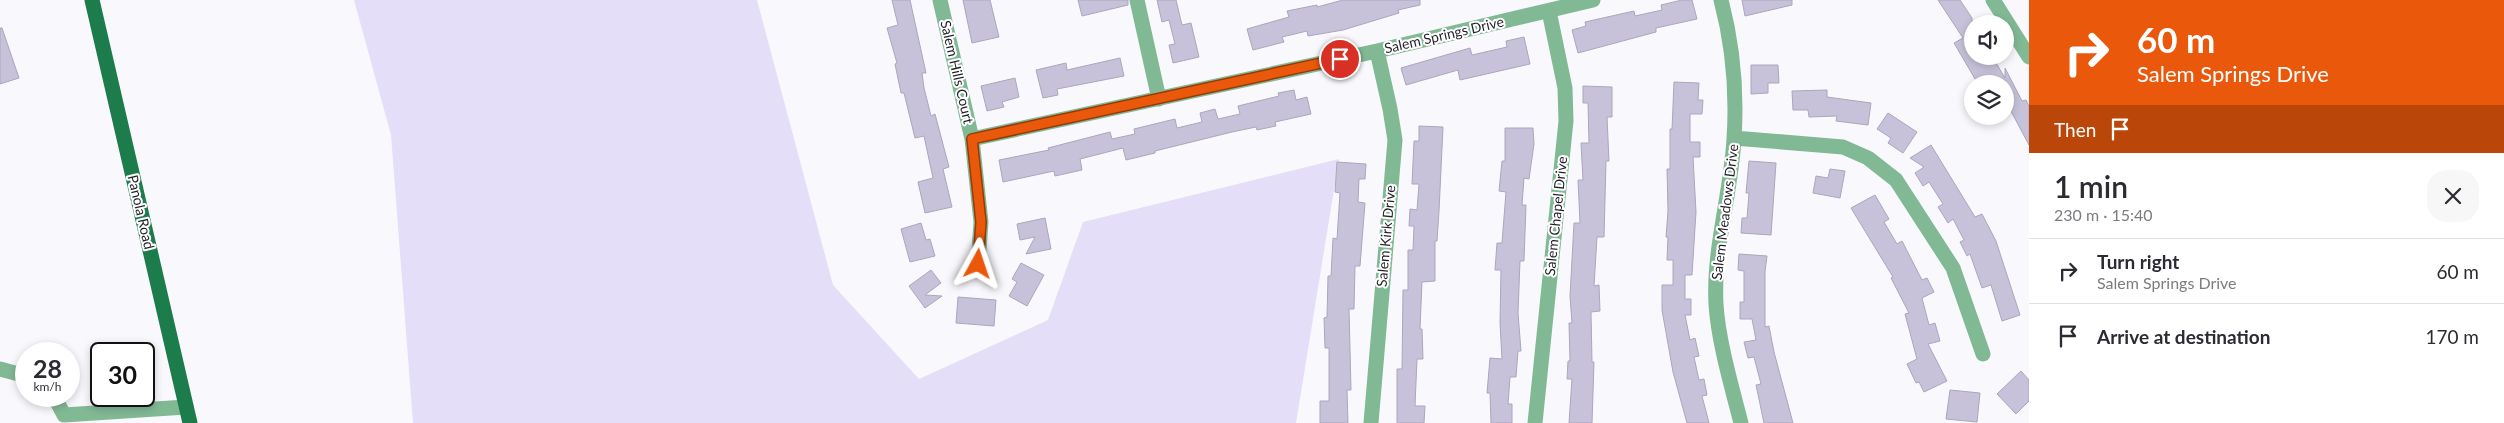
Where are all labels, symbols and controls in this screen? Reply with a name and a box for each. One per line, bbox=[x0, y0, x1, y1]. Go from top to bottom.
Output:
street label: Salem Springs Drive bbox=[1382, 12, 1505, 57]
map controls bbox=[1964, 15, 2014, 125]
button: sound bbox=[1964, 15, 2014, 65]
text: 60 m bbox=[2137, 18, 2215, 60]
street label: Salem Hills Court bbox=[937, 19, 978, 125]
icon: right bbox=[2054, 20, 2119, 85]
pin bbox=[1319, 38, 1361, 80]
icon: arrive bbox=[1326, 45, 1354, 73]
text: Salem Springs Drive bbox=[2137, 60, 2329, 87]
button: layers bbox=[1964, 75, 2014, 125]
icon: arrive bbox=[2106, 115, 2134, 143]
text: Then bbox=[2054, 118, 2096, 141]
street label: Salem Meadows Drive bbox=[1708, 143, 1741, 281]
street label: Salem Chapel Drive bbox=[1541, 155, 1570, 276]
text: 1 min bbox=[2054, 168, 2128, 204]
button: close bbox=[2427, 170, 2479, 222]
street label: Panola Road bbox=[125, 173, 158, 251]
street label: Salem Kirk Drive bbox=[1373, 184, 1398, 288]
text: 230 m · 15:40 bbox=[2054, 205, 2153, 224]
position arrow bbox=[951, 237, 1003, 289]
text: Turn right bbox=[2097, 250, 2179, 273]
icon: right bbox=[2054, 257, 2082, 285]
text: 60 m bbox=[2436, 260, 2479, 283]
text: Salem Springs Drive bbox=[2097, 273, 2237, 292]
icon: arrive bbox=[2054, 322, 2082, 350]
text: Arrive at destination bbox=[2097, 325, 2270, 348]
text: 170 m bbox=[2425, 325, 2479, 348]
speed limit sign: 30 bbox=[90, 342, 155, 407]
text: 28 bbox=[33, 353, 62, 383]
text: km/h bbox=[33, 379, 62, 394]

